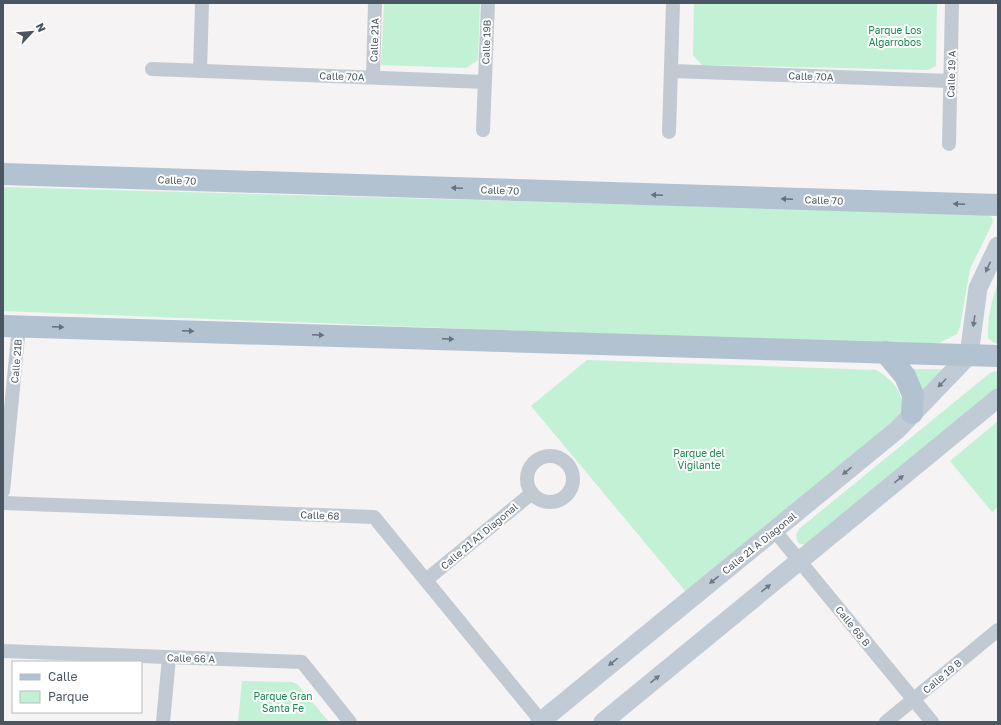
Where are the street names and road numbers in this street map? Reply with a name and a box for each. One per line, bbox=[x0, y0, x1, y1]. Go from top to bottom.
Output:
street label: Calle 21A bbox=[367, 17, 381, 62]
street label: Calle 19B bbox=[479, 19, 493, 65]
street label: Calle 19 A bbox=[944, 50, 958, 98]
street label: Calle 70A bbox=[319, 69, 365, 83]
street label: Calle 70A bbox=[788, 69, 834, 83]
street label: Calle 70 bbox=[158, 173, 196, 187]
street label: Calle 70 bbox=[481, 183, 519, 197]
street label: Calle 70 bbox=[805, 193, 843, 207]
street label: Calle 21B bbox=[8, 338, 24, 384]
street label: Calle 21 A1 Diagonal bbox=[438, 500, 520, 572]
street label: Calle 68 bbox=[300, 508, 340, 522]
street label: Calle 21 A Diagonal bbox=[720, 509, 798, 577]
street label: Calle 68 B bbox=[833, 603, 873, 649]
street label: Calle 66 A bbox=[167, 651, 216, 665]
street label: Calle 19 B bbox=[920, 656, 964, 696]

